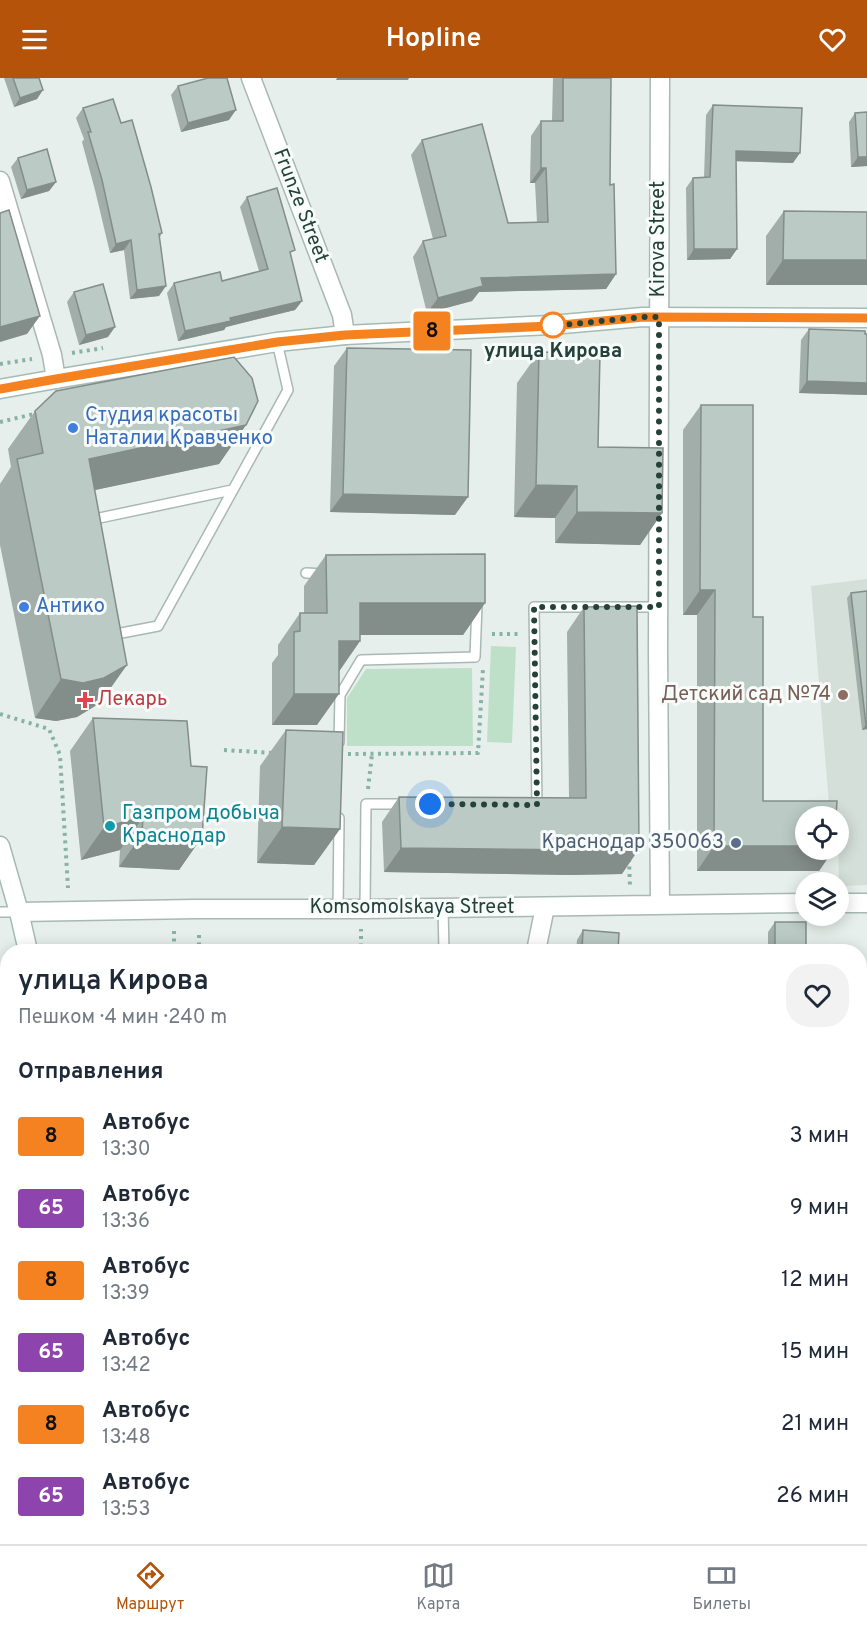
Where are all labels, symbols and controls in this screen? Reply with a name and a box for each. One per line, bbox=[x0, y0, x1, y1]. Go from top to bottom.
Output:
text: Hopline bbox=[386, 22, 481, 56]
icon: menu bbox=[18, 23, 51, 56]
icon: heart bbox=[816, 23, 849, 56]
street label: Frunze Street bbox=[266, 145, 334, 267]
street label: Kirova Street bbox=[646, 181, 672, 297]
line badge: 8 bbox=[412, 312, 452, 350]
marker: улица Кирова bbox=[540, 312, 566, 338]
text: 8 bbox=[425, 318, 439, 345]
place label: улица Кирова bbox=[484, 339, 622, 365]
place label: Студия красоты Наталии Кравченко bbox=[85, 403, 273, 452]
marker: Студия красоты Наталии Кравченко bbox=[66, 421, 80, 435]
place label: Антико bbox=[36, 594, 105, 620]
marker: Антико bbox=[17, 600, 31, 614]
place label: Детский сад №74 bbox=[661, 682, 831, 708]
place label: Лекарь bbox=[97, 687, 167, 713]
marker: Детский сад №74 bbox=[836, 688, 850, 702]
marker: Лекарь bbox=[78, 693, 92, 707]
your location bbox=[415, 789, 445, 819]
place label: Газпром добыча Краснодар bbox=[122, 801, 280, 850]
map controls bbox=[795, 806, 849, 926]
button: locate bbox=[795, 806, 849, 860]
marker: Газпром добыча Краснодар bbox=[103, 819, 117, 833]
place label: Краснодар 350063 bbox=[541, 830, 724, 856]
marker: Краснодар 350063 bbox=[729, 836, 743, 850]
button: layers bbox=[795, 872, 849, 926]
street label: Komsomolskaya Street bbox=[309, 895, 515, 921]
text: улица Кирова bbox=[18, 964, 209, 1000]
button: heart bbox=[786, 964, 849, 1027]
text: Пешком · 4 мин · 240 m bbox=[18, 1005, 227, 1031]
text: Отправления bbox=[18, 1059, 163, 1086]
text: Автобус bbox=[102, 1110, 190, 1137]
text: 8 bbox=[44, 1123, 58, 1150]
text: 3 мин bbox=[790, 1123, 849, 1150]
text: 13:30 bbox=[102, 1137, 151, 1163]
text: Автобус bbox=[102, 1182, 190, 1209]
text: 65 bbox=[38, 1195, 64, 1222]
text: 9 мин bbox=[790, 1195, 849, 1222]
text: 13:36 bbox=[102, 1209, 150, 1235]
text: Автобус bbox=[102, 1254, 190, 1281]
text: 8 bbox=[44, 1267, 58, 1294]
text: 12 мин bbox=[781, 1267, 849, 1294]
text: 13:39 bbox=[102, 1281, 150, 1307]
text: Автобус bbox=[102, 1326, 190, 1353]
text: 65 bbox=[38, 1339, 64, 1366]
text: 15 мин bbox=[781, 1339, 849, 1366]
text: 13:42 bbox=[102, 1353, 151, 1379]
text: Автобус bbox=[102, 1398, 190, 1425]
text: 8 bbox=[44, 1411, 58, 1438]
text: 21 мин bbox=[781, 1411, 849, 1438]
text: 13:48 bbox=[102, 1425, 151, 1451]
text: Автобус bbox=[102, 1470, 190, 1497]
text: 65 bbox=[38, 1483, 64, 1510]
text: 26 мин bbox=[776, 1483, 849, 1510]
text: 13:53 bbox=[102, 1497, 150, 1523]
tab: Маршрут bbox=[116, 1559, 184, 1615]
tab: Карта bbox=[416, 1559, 460, 1615]
tab: Билеты bbox=[692, 1559, 751, 1615]

